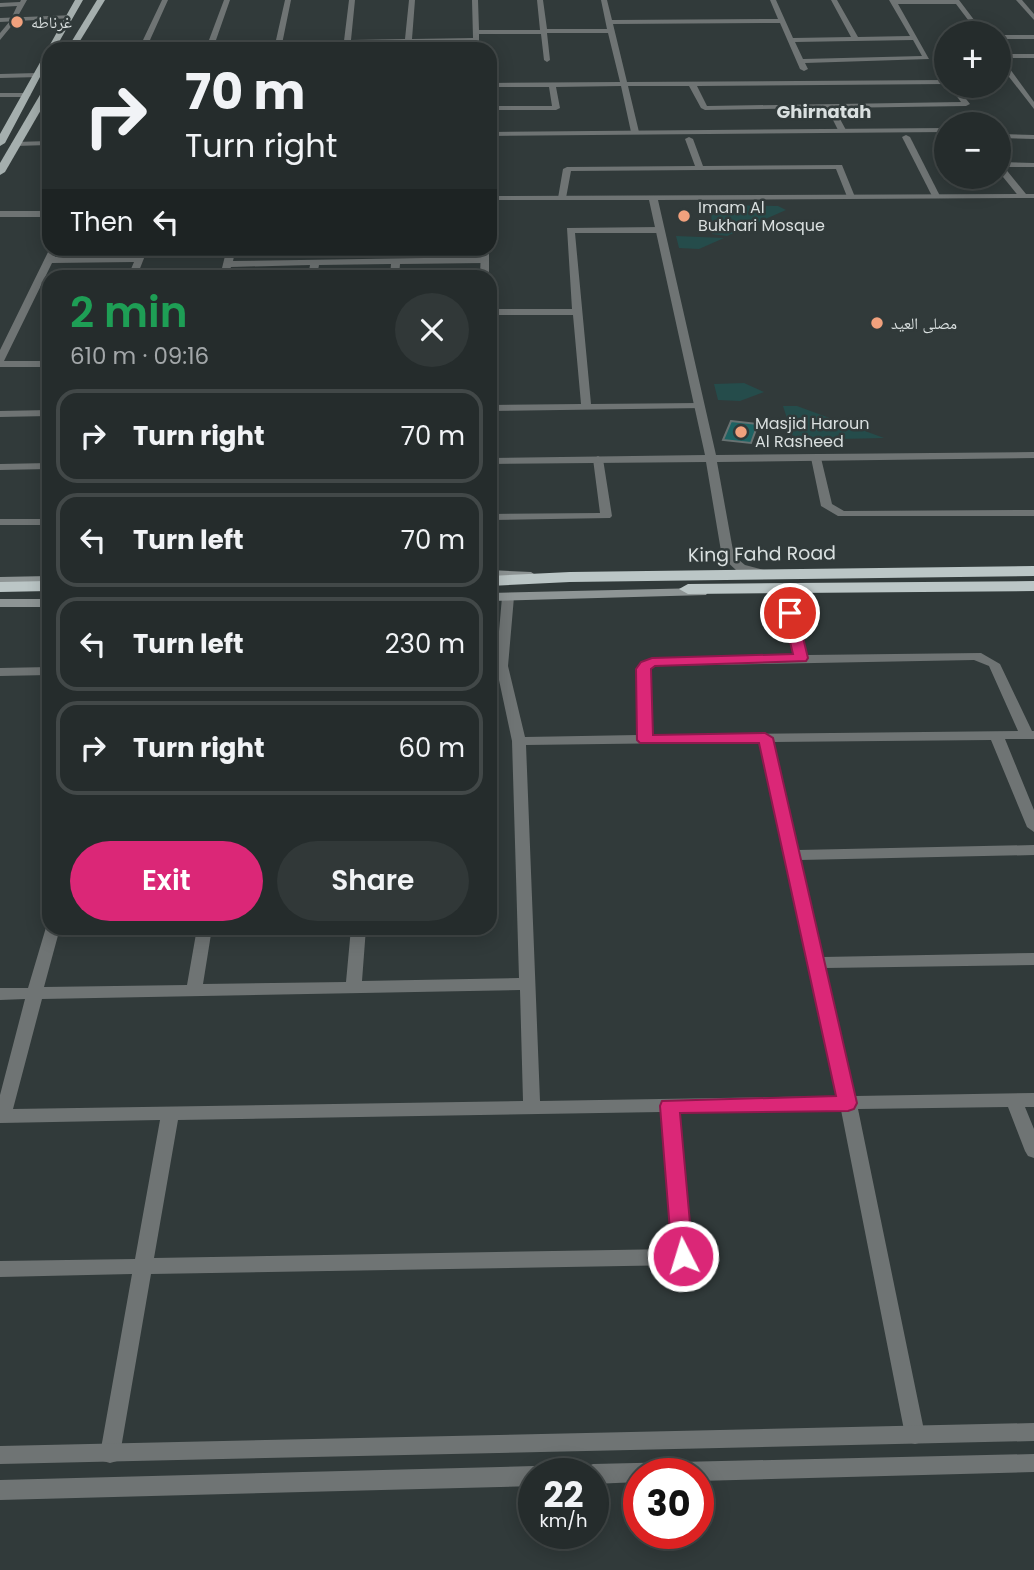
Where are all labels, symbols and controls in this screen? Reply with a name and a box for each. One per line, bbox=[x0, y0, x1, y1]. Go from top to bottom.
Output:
place label: غرناطه bbox=[31, 11, 72, 34]
marker: غرناطه bbox=[9, 14, 25, 30]
map controls bbox=[934, 21, 1011, 189]
button: + bbox=[934, 21, 1011, 98]
text: 70 m bbox=[185, 58, 305, 126]
icon: right bbox=[70, 70, 161, 161]
district label: Ghirnatah bbox=[777, 99, 871, 124]
button: − bbox=[934, 112, 1011, 189]
text: Turn right bbox=[185, 123, 337, 168]
place label: Imam Al Bukhari Mosque bbox=[698, 196, 825, 237]
icon: left bbox=[147, 203, 185, 241]
text: Then bbox=[70, 204, 133, 240]
marker: Imam Al Bukhari Mosque bbox=[676, 208, 692, 224]
text: 2 min bbox=[70, 283, 188, 342]
button: close bbox=[395, 293, 469, 367]
place label: مصلى العيد bbox=[891, 312, 957, 335]
marker: مصلى العيد bbox=[869, 315, 885, 331]
text: 610 m · 09:16 bbox=[70, 340, 209, 372]
place label: Masjid Haroun Al Rasheed bbox=[755, 412, 870, 453]
icon: right bbox=[74, 417, 112, 455]
text: Turn right bbox=[133, 418, 265, 454]
text: 70 m bbox=[401, 418, 465, 454]
marker: Masjid Haroun Al Rasheed bbox=[733, 424, 749, 440]
icon: left bbox=[74, 521, 112, 559]
text: Turn left bbox=[133, 522, 244, 558]
text: 70 m bbox=[401, 522, 465, 558]
street label: King Fahd Road bbox=[688, 539, 836, 569]
pin bbox=[760, 583, 820, 643]
icon: arrive bbox=[771, 594, 809, 632]
icon: left bbox=[74, 625, 112, 663]
text: Turn left bbox=[133, 626, 244, 662]
text: 230 m bbox=[385, 626, 465, 662]
icon: right bbox=[74, 729, 112, 767]
text: Turn right bbox=[133, 730, 265, 766]
text: 60 m bbox=[398, 730, 465, 766]
button: Exit bbox=[70, 841, 263, 921]
button: Share bbox=[277, 841, 469, 921]
position arrow bbox=[646, 1219, 720, 1293]
speed limit sign: 30 bbox=[623, 1458, 714, 1549]
text: 22 bbox=[544, 1470, 583, 1519]
text: km/h bbox=[540, 1508, 587, 1533]

